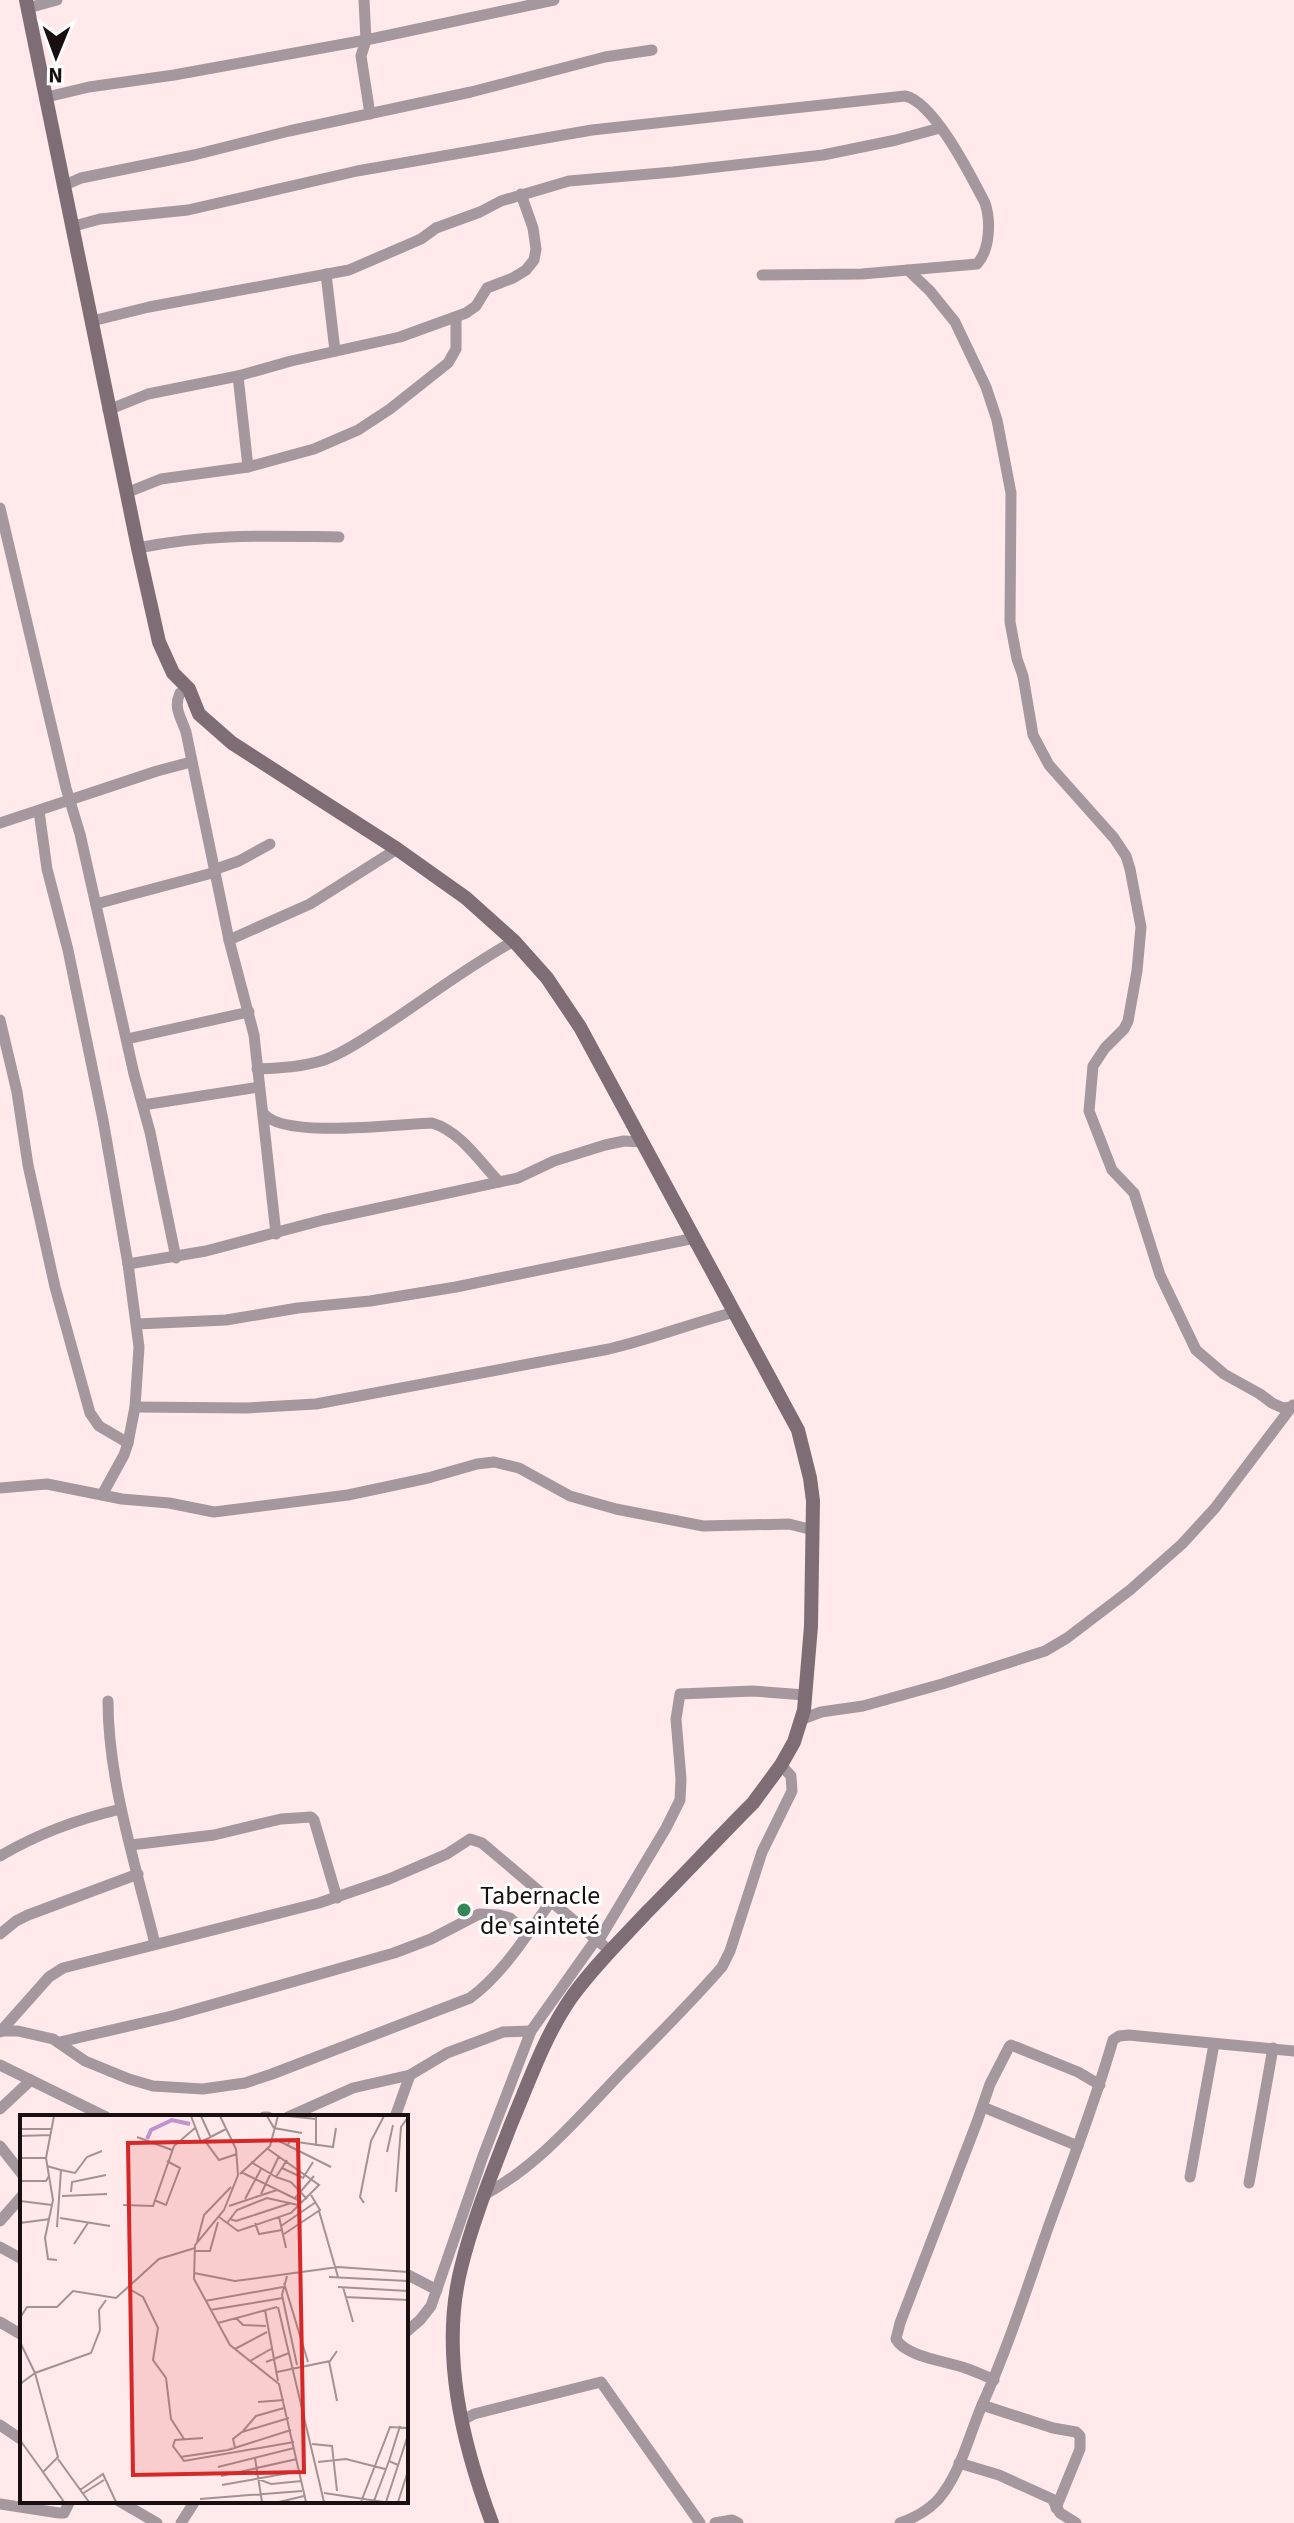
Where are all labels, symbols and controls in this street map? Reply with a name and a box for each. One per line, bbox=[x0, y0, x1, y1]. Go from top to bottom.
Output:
north arrow bbox=[16, 16, 96, 96]
text: N bbox=[48, 59, 63, 91]
place label: Tabernacle de sainteté bbox=[480, 1877, 600, 1944]
marker: Tabernacle de sainteté bbox=[455, 1901, 473, 1919]
inset map bbox=[20, 2115, 408, 2503]

